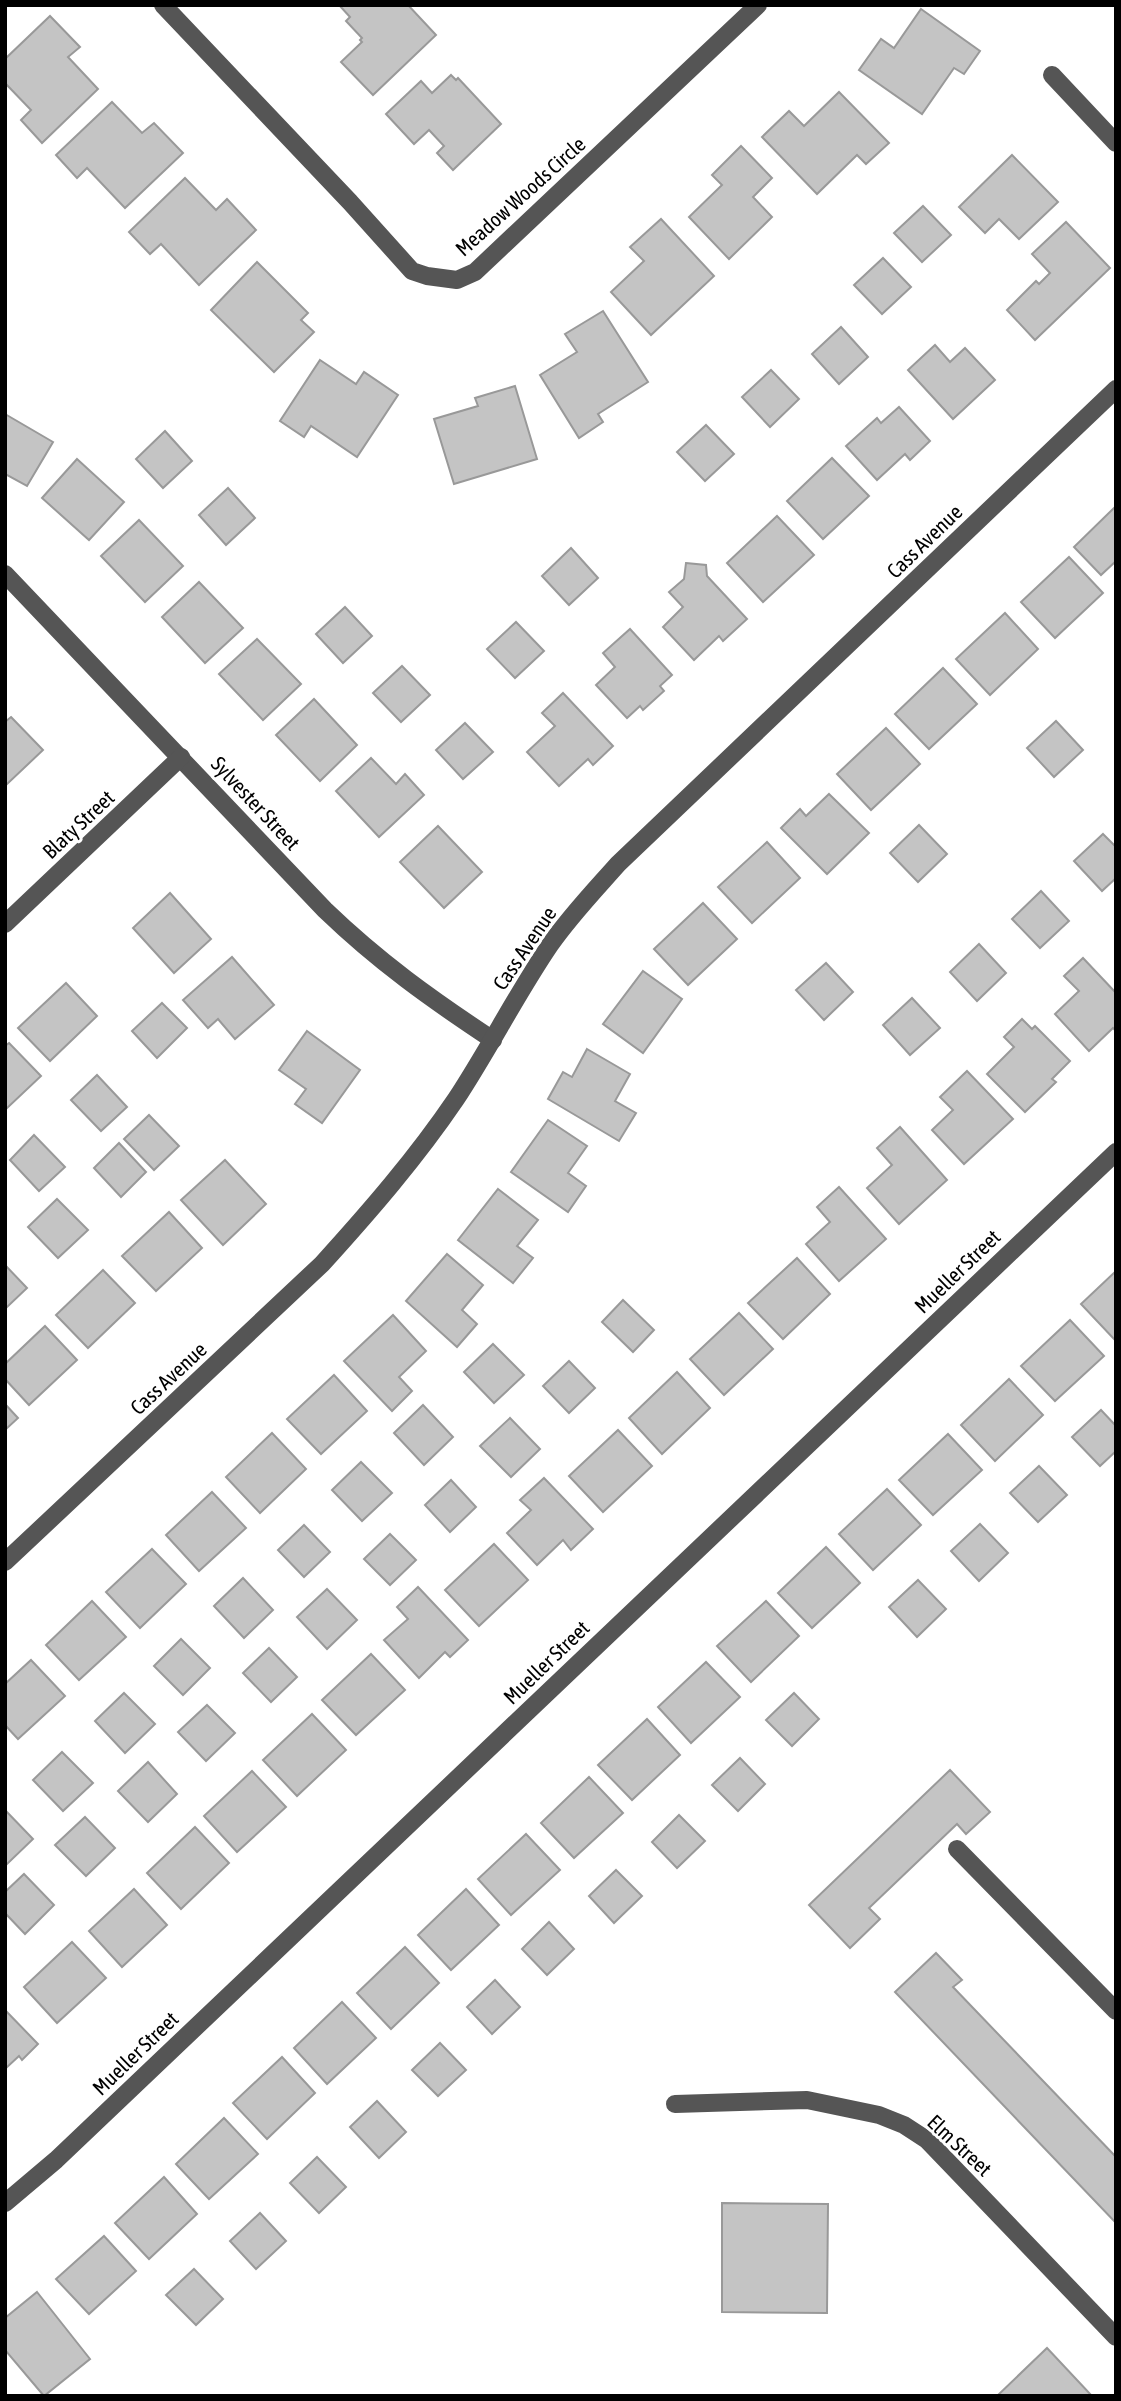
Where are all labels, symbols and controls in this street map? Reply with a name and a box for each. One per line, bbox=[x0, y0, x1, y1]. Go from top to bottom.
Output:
street label: Meadow Woods Circle bbox=[450, 132, 590, 260]
street label: Cass Avenue bbox=[881, 499, 967, 583]
street label: Sylvester Street bbox=[207, 751, 305, 855]
street label: Blaty Street bbox=[37, 785, 119, 863]
street label: Cass Avenue bbox=[487, 902, 561, 994]
street label: Mueller Street bbox=[909, 1224, 1005, 1318]
street label: Cass Avenue bbox=[125, 1337, 211, 1419]
street label: Mueller Street bbox=[498, 1615, 594, 1709]
street label: Mueller Street bbox=[87, 2006, 183, 2100]
street label: Elm Street bbox=[923, 2109, 997, 2181]

